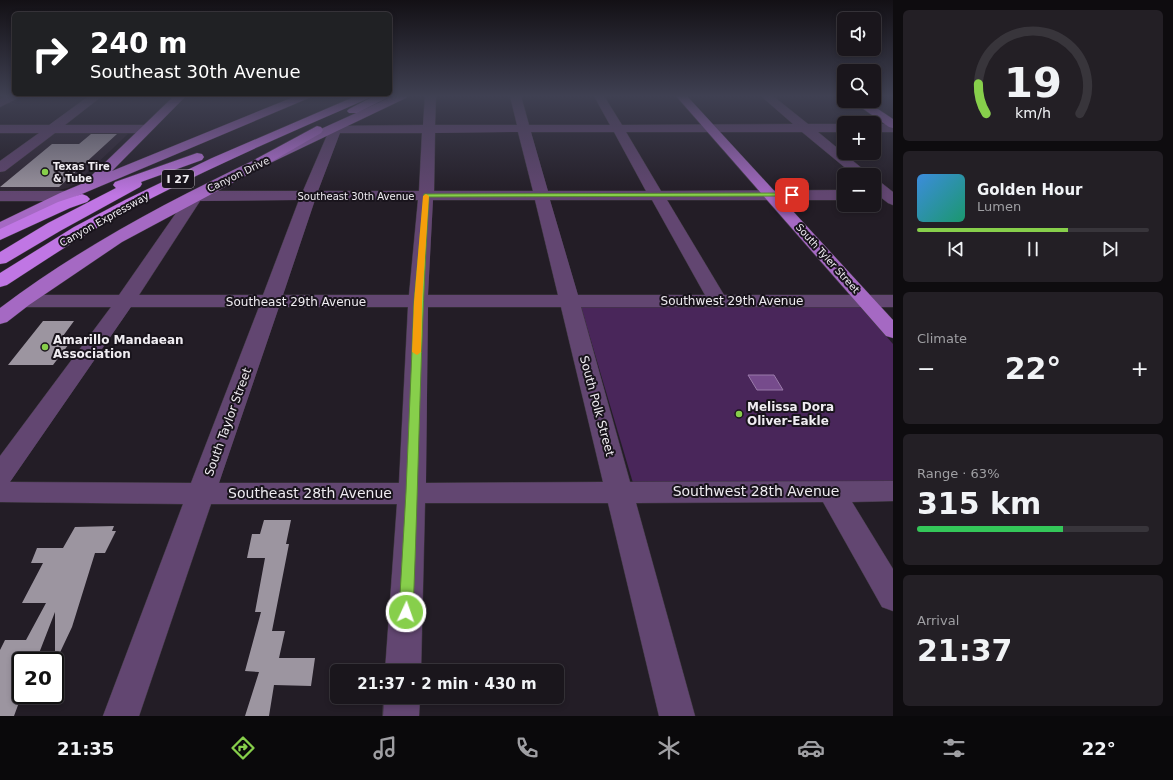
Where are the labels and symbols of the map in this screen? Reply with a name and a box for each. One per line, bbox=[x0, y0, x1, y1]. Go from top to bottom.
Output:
street label: Canyon Drive bbox=[205, 155, 271, 194]
place label: Texas Tire & Tube bbox=[53, 161, 110, 184]
marker: Texas Tire & Tube bbox=[40, 167, 50, 177]
road number: I 27 bbox=[162, 170, 194, 188]
pin bbox=[775, 178, 809, 212]
street label: Canyon Expressway bbox=[58, 190, 151, 249]
street label: Southeast 30th Avenue bbox=[298, 191, 414, 202]
street label: South Tyler Street bbox=[794, 221, 862, 295]
street label: Southwest 29th Avenue bbox=[661, 294, 803, 308]
street label: Southeast 29th Avenue bbox=[226, 295, 366, 309]
place label: Amarillo Mandaean Association bbox=[53, 333, 184, 361]
marker: Amarillo Mandaean Association bbox=[40, 342, 50, 352]
street label: South Polk Street bbox=[577, 354, 617, 458]
street label: South Taylor Street bbox=[202, 366, 254, 478]
place label: Melissa Dora Oliver-Eakle bbox=[747, 400, 834, 428]
marker: Melissa Dora Oliver-Eakle bbox=[734, 409, 744, 419]
street label: Southwest 28th Avenue bbox=[673, 483, 839, 499]
street label: Southeast 28th Avenue bbox=[228, 485, 392, 501]
position arrow bbox=[385, 591, 427, 633]
speed limit sign: 20 bbox=[12, 652, 64, 704]

